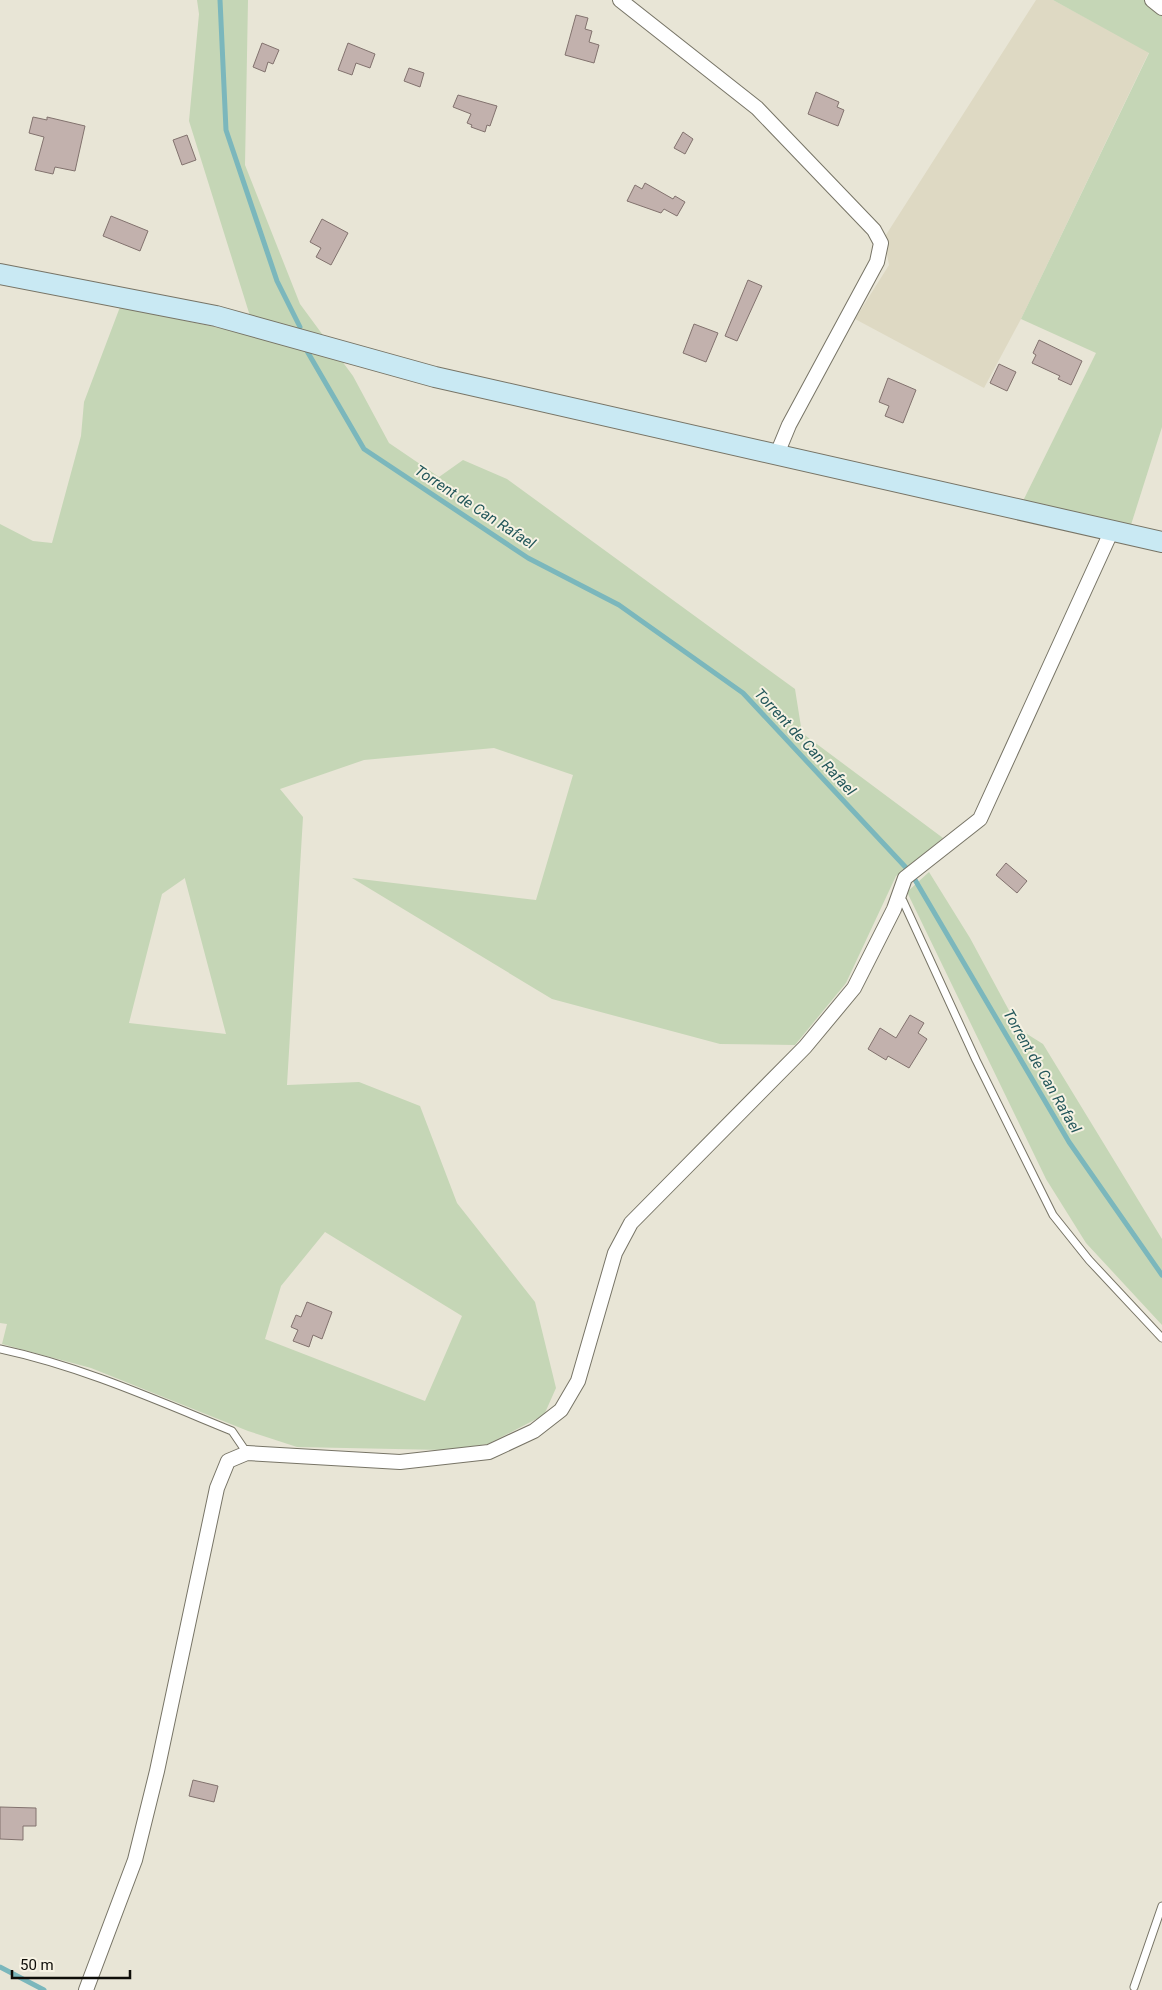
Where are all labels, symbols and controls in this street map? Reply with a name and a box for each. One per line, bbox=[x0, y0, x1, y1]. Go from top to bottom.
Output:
water label: Torrent de Can Rafael bbox=[411, 461, 539, 553]
water label: Torrent de Can Rafael bbox=[751, 685, 860, 800]
water label: Torrent de Can Rafael bbox=[999, 1006, 1085, 1137]
scale bar bbox=[12, 1948, 130, 1980]
text: 50 m bbox=[20, 1956, 54, 1974]

